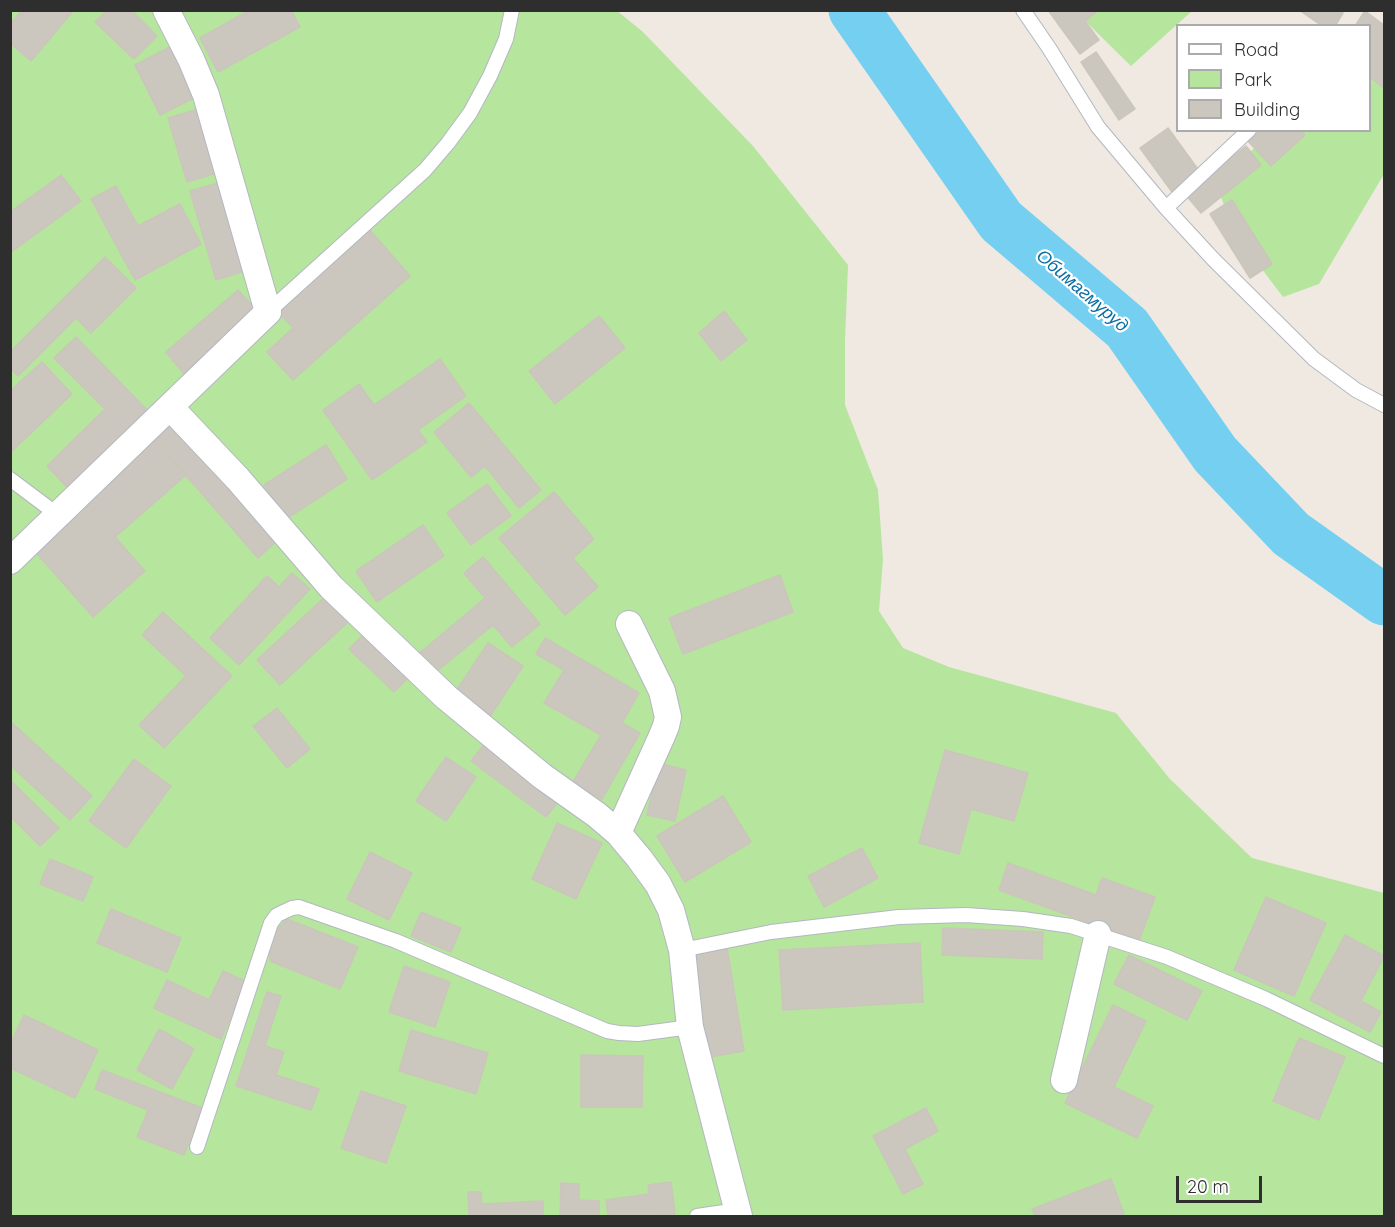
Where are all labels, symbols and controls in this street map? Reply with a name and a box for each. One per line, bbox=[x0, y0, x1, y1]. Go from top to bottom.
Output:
legend bbox=[1176, 24, 1371, 132]
text: Road bbox=[1234, 38, 1279, 61]
text: Park bbox=[1234, 68, 1272, 91]
text: Building bbox=[1234, 98, 1300, 121]
water label: Обимагмуруд bbox=[1032, 245, 1132, 337]
scale bar bbox=[1179, 1164, 1264, 1202]
text: 20 m bbox=[1187, 1175, 1229, 1198]

